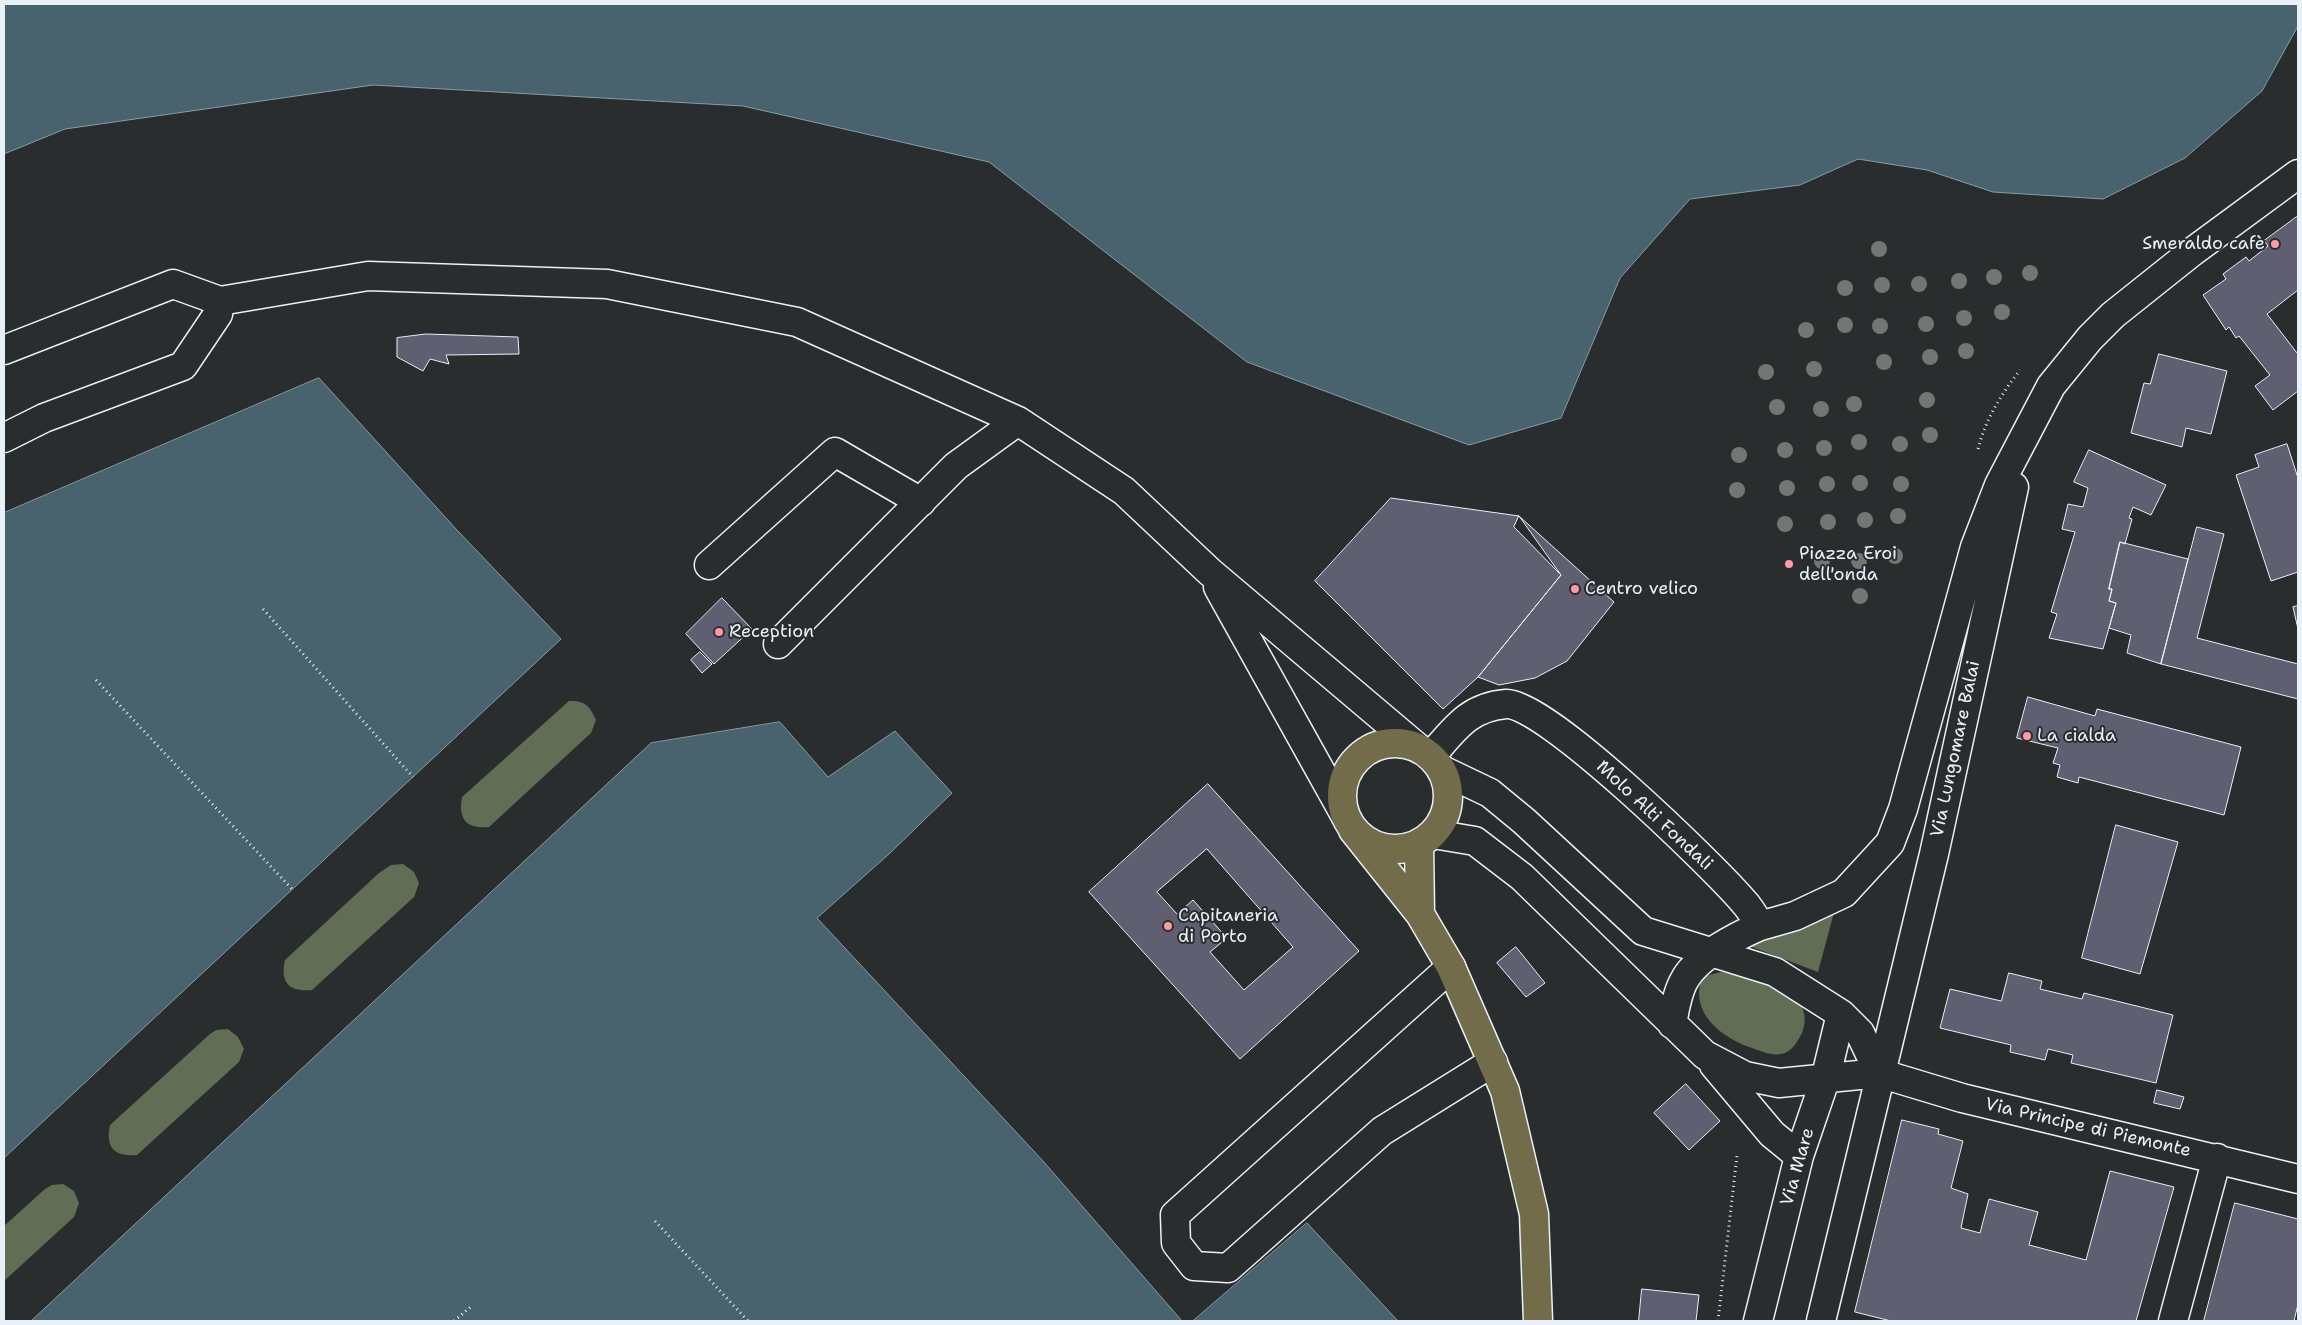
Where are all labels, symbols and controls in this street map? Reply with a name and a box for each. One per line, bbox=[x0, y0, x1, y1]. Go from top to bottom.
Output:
place label: Smeraldo cafè bbox=[2142, 233, 2265, 255]
marker: Smeraldo cafè bbox=[2269, 238, 2281, 250]
place label: Piazza Eroi dell'onda bbox=[1799, 543, 1897, 586]
marker: Piazza Eroi dell'onda bbox=[1783, 558, 1795, 570]
place label: Centro velico bbox=[1585, 578, 1698, 600]
marker: Centro velico bbox=[1569, 583, 1581, 595]
place label: Reception bbox=[729, 621, 814, 643]
marker: Reception bbox=[713, 626, 725, 638]
street label: Via Lungomare Balai bbox=[1927, 659, 1985, 839]
place label: La cialda bbox=[2037, 725, 2116, 747]
marker: La cialda bbox=[2021, 730, 2033, 742]
street label: Molo Alti Fondali bbox=[1591, 757, 1717, 875]
place label: Capitaneria di Porto bbox=[1178, 905, 1278, 948]
marker: Capitaneria di Porto bbox=[1162, 920, 1174, 932]
street label: Via Principe di Piemonte bbox=[1983, 1094, 2193, 1162]
street label: Via Mare bbox=[1777, 1125, 1819, 1209]

